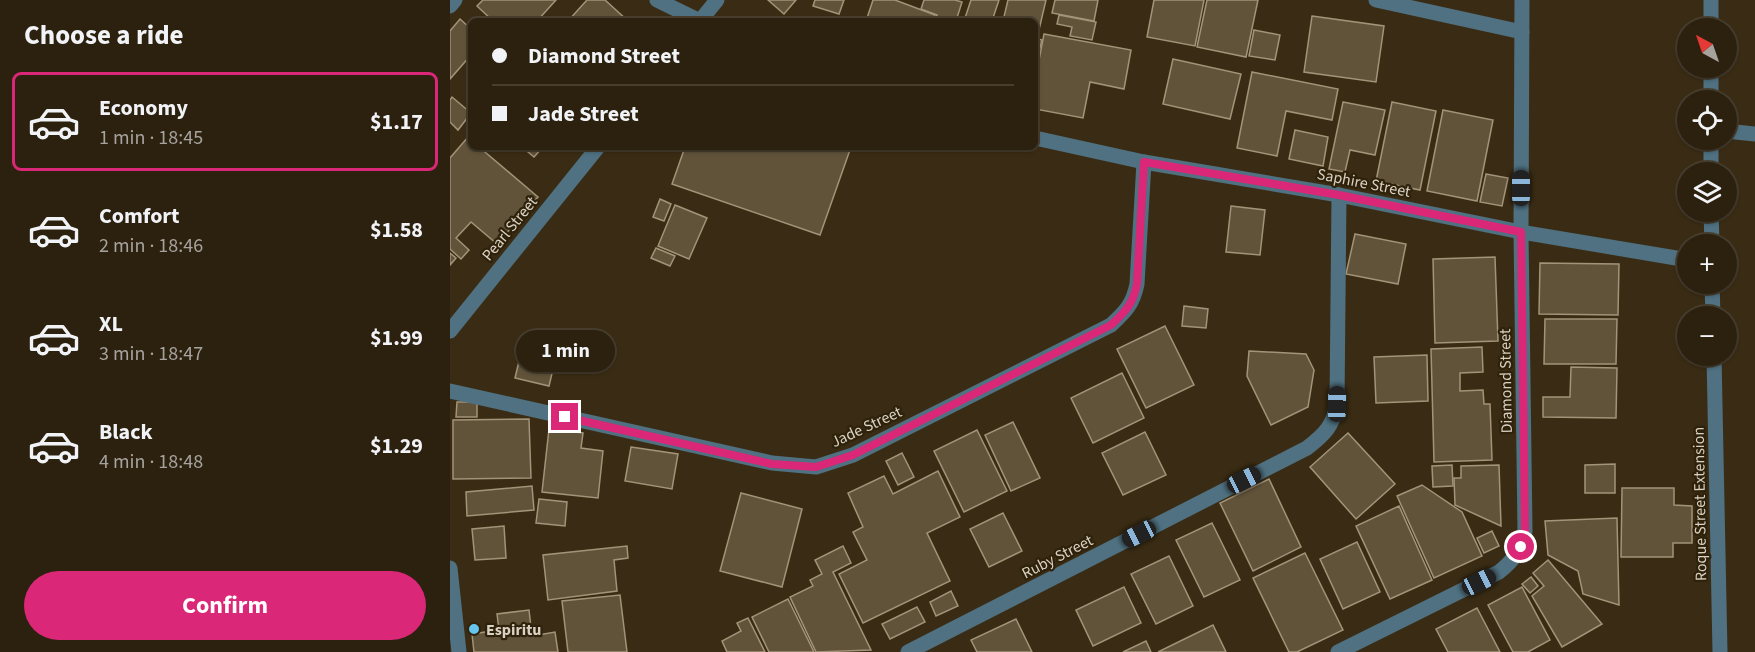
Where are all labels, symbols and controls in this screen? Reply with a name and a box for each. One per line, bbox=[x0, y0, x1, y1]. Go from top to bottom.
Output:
text: Choose a ride bbox=[24, 16, 184, 55]
north arrow bbox=[1677, 18, 1737, 78]
map controls bbox=[1677, 18, 1737, 366]
text: Diamond Street bbox=[528, 40, 680, 72]
button: locate bbox=[1677, 90, 1737, 150]
text: Economy bbox=[99, 92, 188, 124]
icon: car bbox=[27, 95, 81, 149]
text: Jade Street bbox=[528, 98, 639, 130]
text: $1.17 bbox=[370, 106, 423, 138]
text: 1 min · 18:45 bbox=[99, 124, 203, 152]
button: layers bbox=[1677, 162, 1737, 222]
street label: Saphire Street bbox=[1315, 163, 1413, 203]
car bbox=[1512, 170, 1530, 206]
street label: Pearl Street bbox=[477, 191, 543, 266]
text: Comfort bbox=[99, 200, 180, 232]
icon: car bbox=[27, 203, 81, 257]
text: $1.58 bbox=[370, 214, 423, 246]
text: 2 min · 18:46 bbox=[99, 232, 203, 260]
button: + bbox=[1677, 234, 1737, 294]
button: − bbox=[1677, 306, 1737, 366]
text: XL bbox=[99, 308, 123, 340]
icon: car bbox=[27, 311, 81, 365]
text: $1.99 bbox=[370, 322, 423, 354]
street label: Diamond Street bbox=[1494, 328, 1518, 434]
callout: 1 min bbox=[516, 330, 614, 372]
text: 1 min bbox=[541, 337, 590, 365]
text: 3 min · 18:47 bbox=[99, 340, 203, 368]
car bbox=[1328, 386, 1346, 422]
street label: Jade Street bbox=[827, 401, 906, 453]
route end bbox=[551, 403, 578, 430]
text: Black bbox=[99, 416, 153, 448]
icon: car bbox=[27, 419, 81, 473]
street label: Roque Street Extension bbox=[1688, 427, 1712, 581]
text: $1.29 bbox=[370, 430, 423, 462]
text: 4 min · 18:48 bbox=[99, 448, 203, 476]
car bbox=[1224, 464, 1264, 496]
car bbox=[1119, 518, 1159, 550]
street label: Ruby Street bbox=[1018, 529, 1097, 584]
route start bbox=[1507, 533, 1534, 560]
car bbox=[1459, 566, 1499, 598]
button: Confirm bbox=[24, 571, 426, 640]
place label: Espiritu bbox=[486, 619, 541, 641]
marker: Espiritu bbox=[467, 622, 481, 636]

